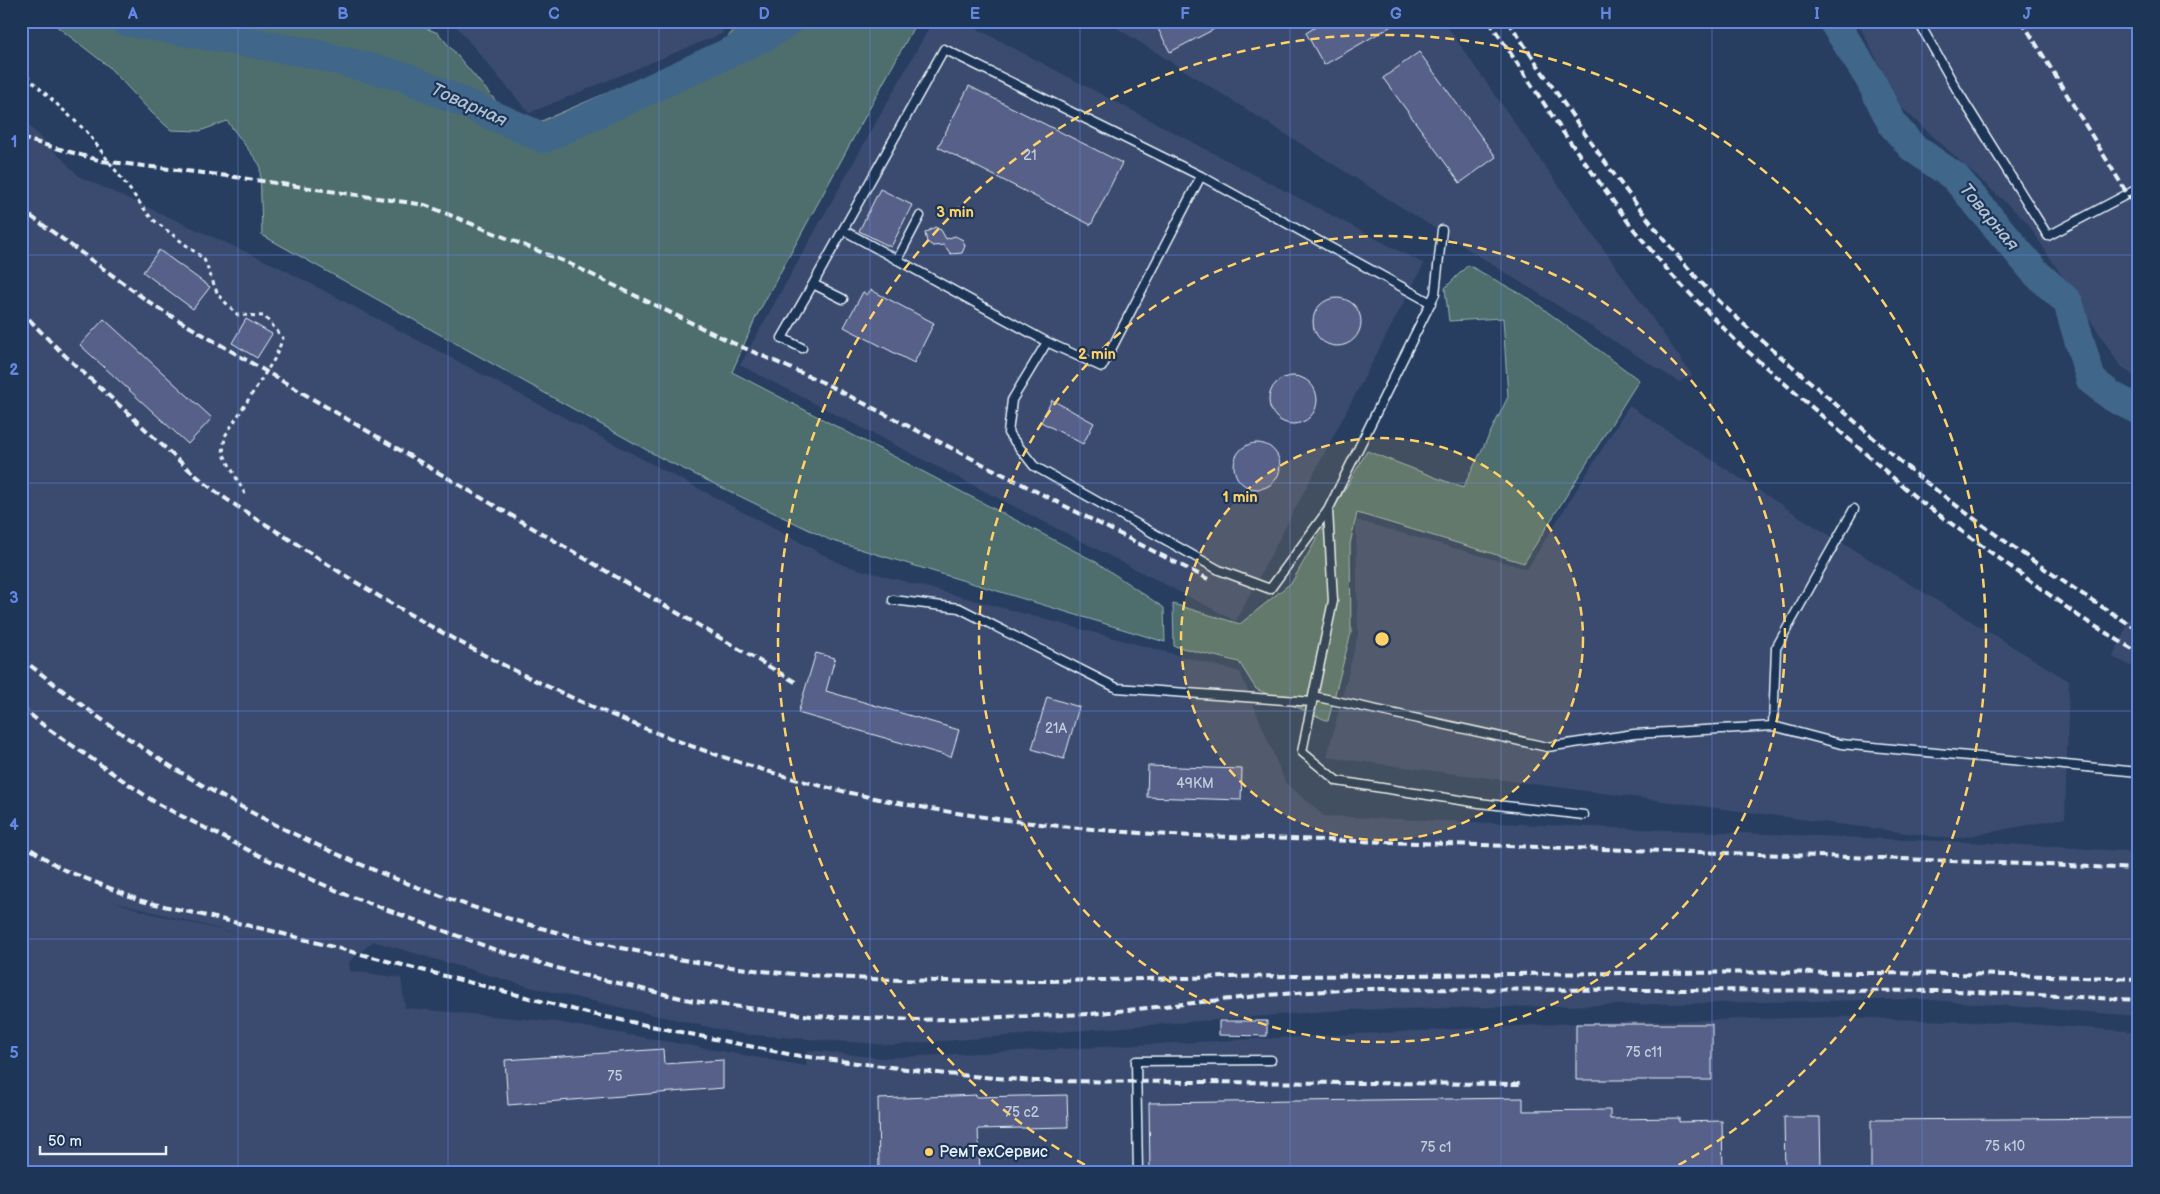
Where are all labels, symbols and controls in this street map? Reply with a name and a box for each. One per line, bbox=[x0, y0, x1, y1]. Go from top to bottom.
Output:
text: A bbox=[127, 5, 138, 24]
text: B bbox=[337, 5, 349, 24]
text: C bbox=[548, 5, 560, 24]
text: D bbox=[758, 5, 770, 24]
text: E bbox=[970, 5, 980, 24]
text: F bbox=[1180, 5, 1190, 24]
text: G bbox=[1390, 5, 1402, 24]
text: H bbox=[1600, 5, 1612, 24]
text: I bbox=[1814, 5, 1820, 24]
text: J bbox=[2023, 5, 2032, 24]
water label: Товарная bbox=[428, 79, 510, 131]
text: 1 bbox=[11, 133, 17, 152]
house number: 21 bbox=[1023, 147, 1037, 164]
water label: Товарная bbox=[1955, 179, 2023, 255]
text: 3 min bbox=[936, 203, 974, 222]
text: 2 min bbox=[1078, 345, 1116, 364]
text: 2 bbox=[9, 361, 19, 380]
text: 1 min bbox=[1222, 488, 1258, 507]
text: 3 bbox=[9, 589, 19, 608]
centre of rings bbox=[1373, 630, 1391, 648]
house number: 21А bbox=[1045, 720, 1067, 737]
house number: 49КМ bbox=[1176, 775, 1214, 792]
text: 4 bbox=[9, 816, 19, 835]
text: 5 bbox=[9, 1044, 19, 1063]
house number: 75 с11 bbox=[1626, 1044, 1662, 1061]
house number: 75 bbox=[608, 1068, 622, 1085]
house number: 75 с2 bbox=[1005, 1104, 1040, 1121]
scale bar bbox=[40, 1124, 166, 1156]
text: 50 m bbox=[48, 1132, 82, 1151]
house number: 75 к10 bbox=[1985, 1138, 2025, 1155]
house number: 75 с1 bbox=[1421, 1139, 1451, 1156]
place label: РемТехСервис bbox=[939, 1143, 1048, 1162]
marker: РемТехСервис bbox=[923, 1146, 935, 1158]

